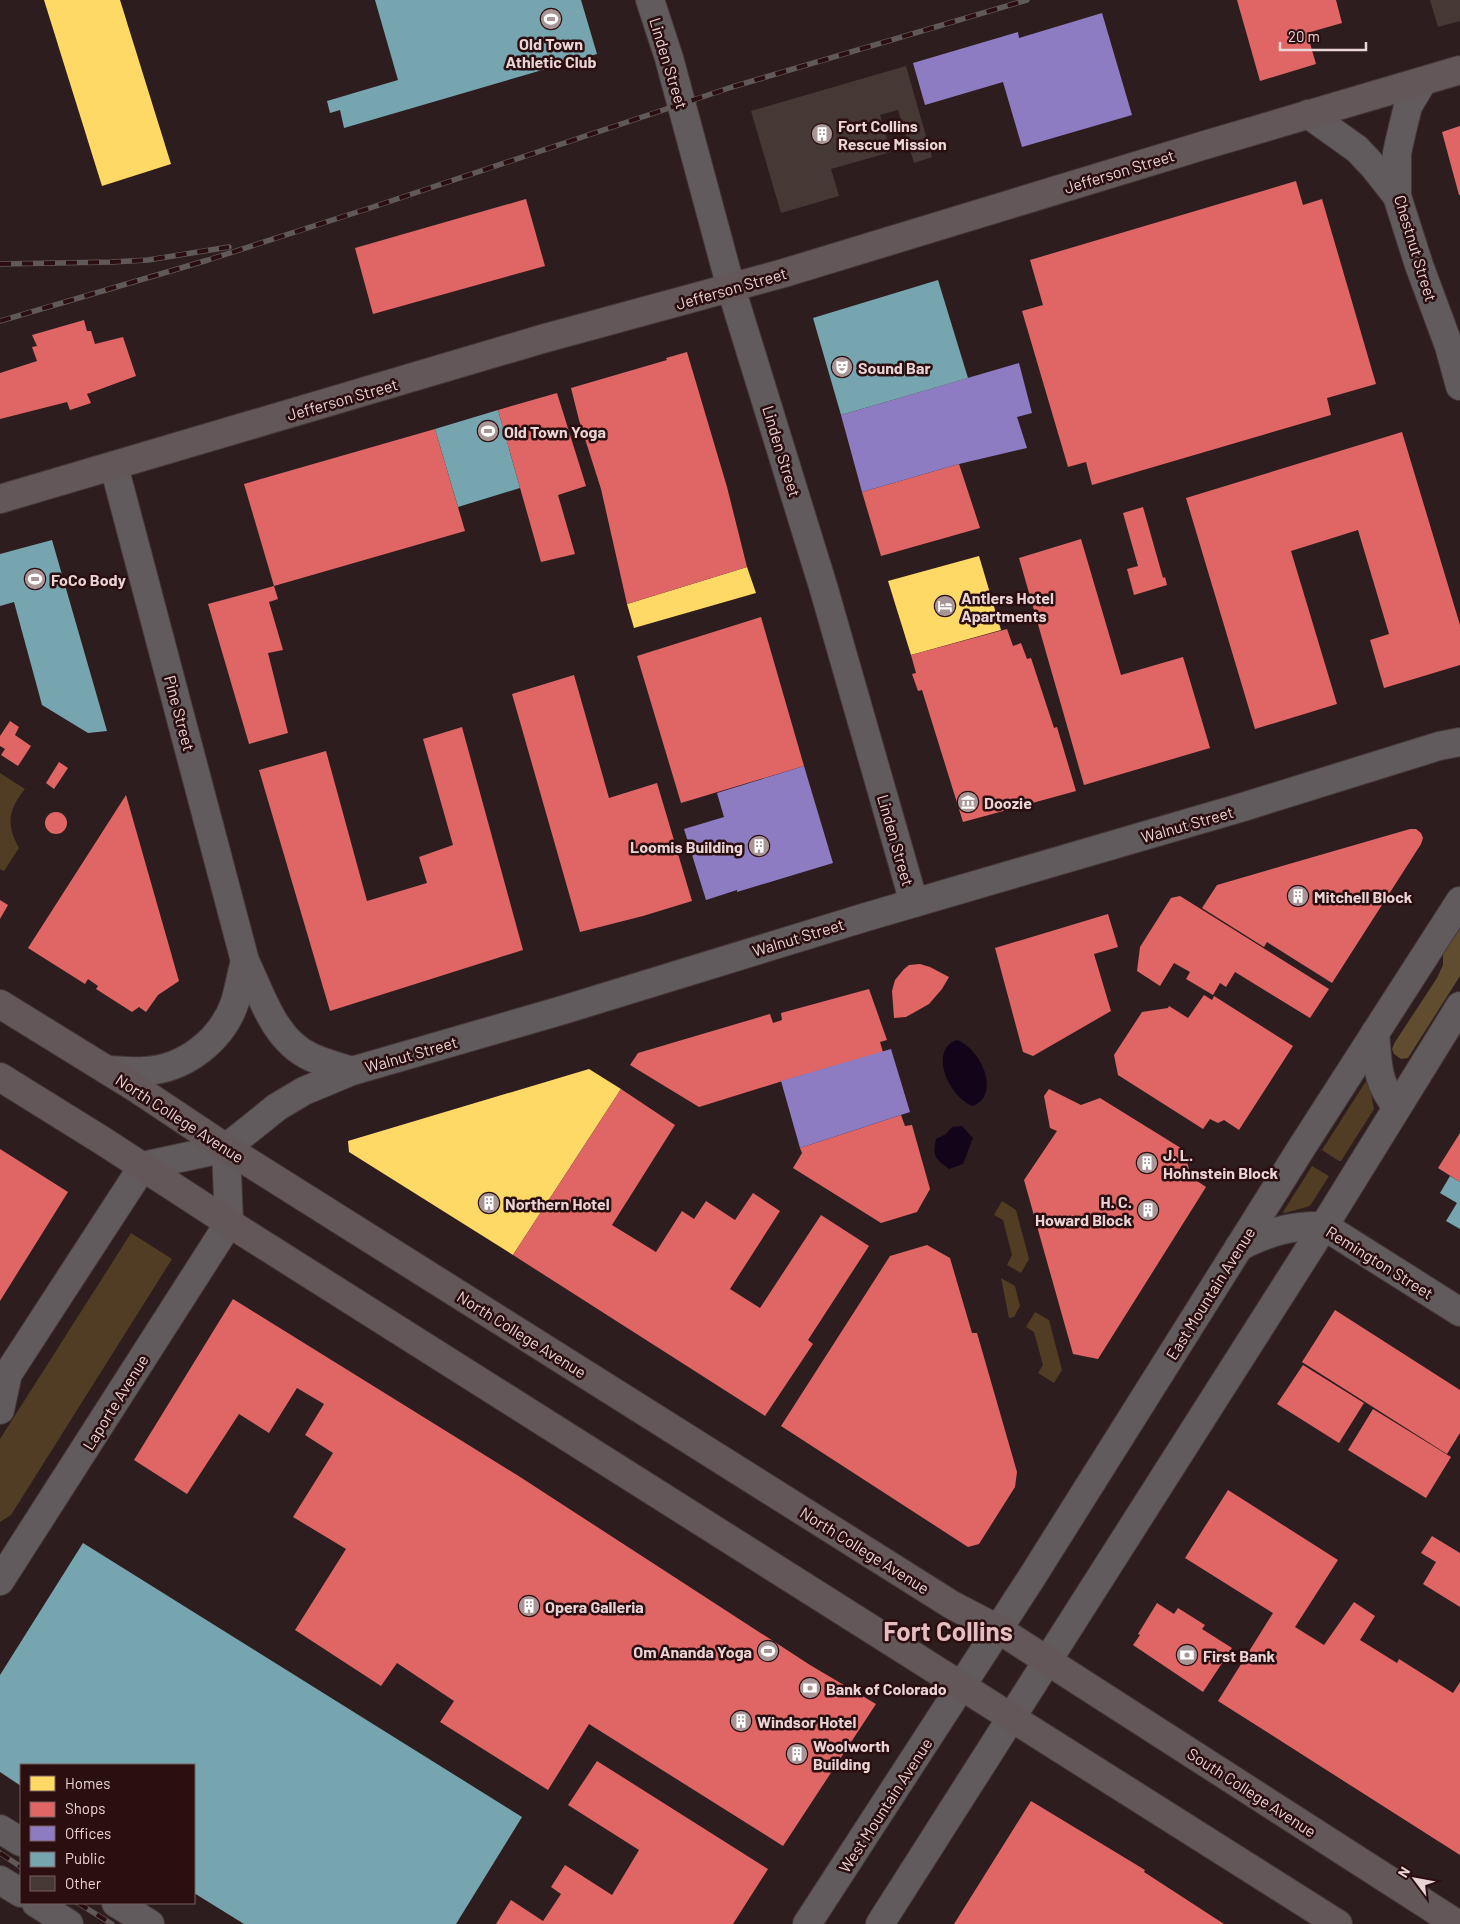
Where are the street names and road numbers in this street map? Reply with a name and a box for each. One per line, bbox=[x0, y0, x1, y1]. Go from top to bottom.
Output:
street label: Linden Street bbox=[646, 15, 692, 111]
street label: Jefferson Street bbox=[1061, 145, 1177, 197]
street label: Chestnut Street bbox=[1391, 193, 1441, 303]
street label: Jefferson Street bbox=[673, 263, 789, 313]
street label: Jefferson Street bbox=[284, 374, 400, 424]
street label: Linden Street bbox=[759, 403, 805, 499]
street label: Pine Street bbox=[161, 673, 199, 753]
street label: Linden Street bbox=[874, 792, 918, 888]
street label: Walnut Street bbox=[1139, 802, 1235, 846]
street label: Walnut Street bbox=[750, 914, 846, 960]
street label: Walnut Street bbox=[363, 1032, 459, 1076]
street label: North College Avenue bbox=[112, 1070, 248, 1166]
street label: Remington Street bbox=[1323, 1221, 1437, 1303]
street label: East Mountain Avenue bbox=[1161, 1223, 1259, 1363]
street label: North College Avenue bbox=[454, 1287, 590, 1381]
street label: Laporte Avenue bbox=[78, 1351, 152, 1453]
street label: North College Avenue bbox=[797, 1503, 933, 1597]
street label: West Mountain Avenue bbox=[834, 1734, 936, 1876]
street label: South College Avenue bbox=[1184, 1743, 1320, 1841]

